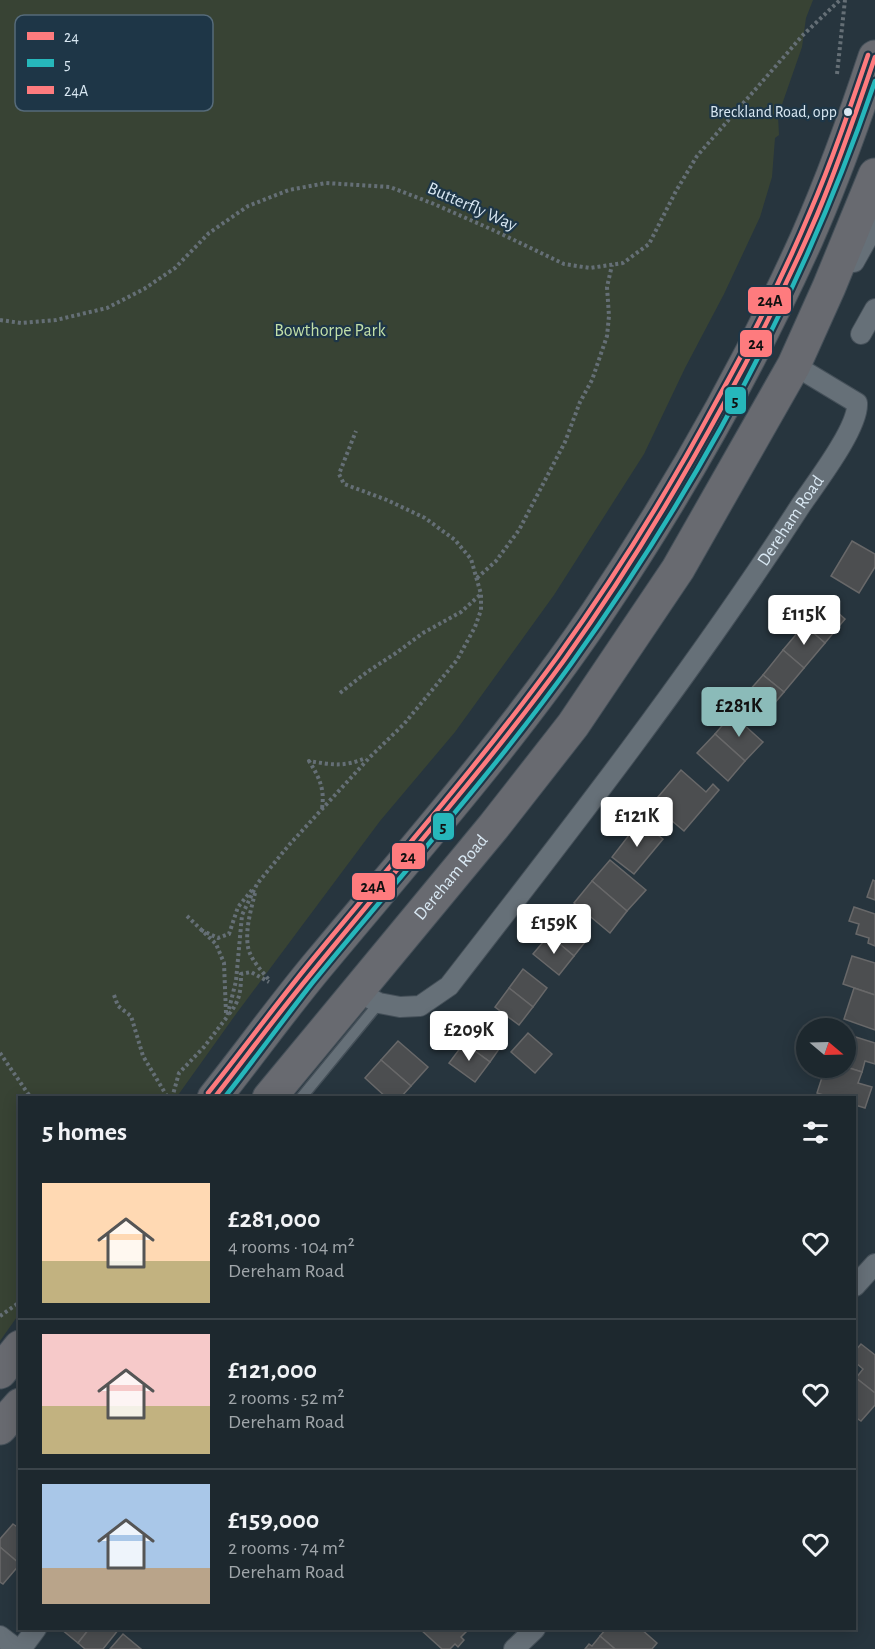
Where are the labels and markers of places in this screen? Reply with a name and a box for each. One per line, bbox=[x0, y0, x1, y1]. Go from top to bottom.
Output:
place label: Breckland Road, opp bbox=[710, 104, 837, 120]
marker: Breckland Road, opp bbox=[842, 106, 854, 118]
pin: £115K bbox=[762, 595, 846, 646]
pin: £281K bbox=[697, 687, 781, 738]
pin: £121K bbox=[595, 797, 679, 848]
pin: £159K bbox=[512, 904, 596, 955]
pin: £209K bbox=[427, 1011, 511, 1062]

